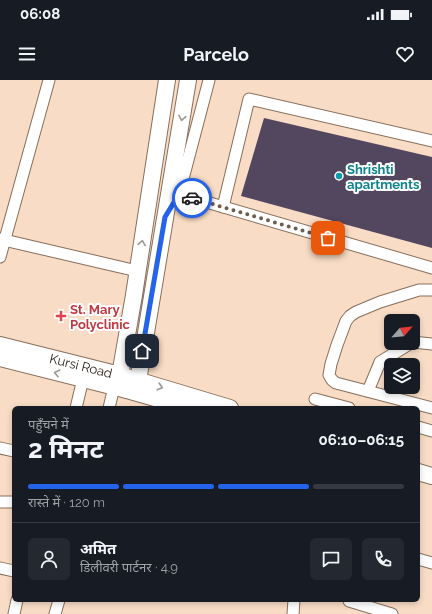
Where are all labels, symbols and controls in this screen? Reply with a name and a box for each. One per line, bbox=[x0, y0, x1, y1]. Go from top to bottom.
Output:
text: 06:08 bbox=[20, 5, 60, 23]
icon: menu bbox=[16, 43, 38, 65]
icon: heart bbox=[394, 43, 416, 65]
text: Parcelo bbox=[183, 44, 249, 65]
one-way arrow bbox=[178, 115, 187, 122]
place label: Shrishti apartments bbox=[347, 162, 420, 192]
marker: Shrishti apartments bbox=[334, 171, 344, 181]
courier bbox=[172, 178, 212, 218]
icon: car bbox=[181, 187, 203, 209]
pin bbox=[311, 221, 345, 255]
icon: bag bbox=[317, 227, 339, 249]
one-way arrow bbox=[137, 240, 146, 246]
place label: St. Mary Polyclinic bbox=[70, 302, 130, 332]
marker: St. Mary Polyclinic bbox=[55, 310, 67, 322]
north arrow bbox=[384, 314, 420, 350]
map controls bbox=[384, 314, 420, 394]
pin bbox=[125, 334, 159, 368]
icon: home bbox=[131, 340, 153, 362]
street label: Kursi Road bbox=[48, 351, 114, 381]
button: layers bbox=[384, 358, 420, 394]
one-way arrow bbox=[54, 369, 61, 377]
one-way arrow bbox=[156, 382, 163, 391]
text: पहुँचने में bbox=[28, 417, 69, 432]
text: 06:10–06:15 bbox=[319, 431, 404, 449]
text: 2 मिनट bbox=[28, 434, 103, 464]
text: रास्ते में · 120 m bbox=[28, 495, 105, 510]
button: person bbox=[28, 538, 70, 580]
button: chat bbox=[310, 538, 352, 580]
button: phone bbox=[362, 538, 404, 580]
text: अमित bbox=[80, 540, 116, 558]
text: डिलीवरी पार्टनर · 4.9 bbox=[80, 560, 178, 575]

